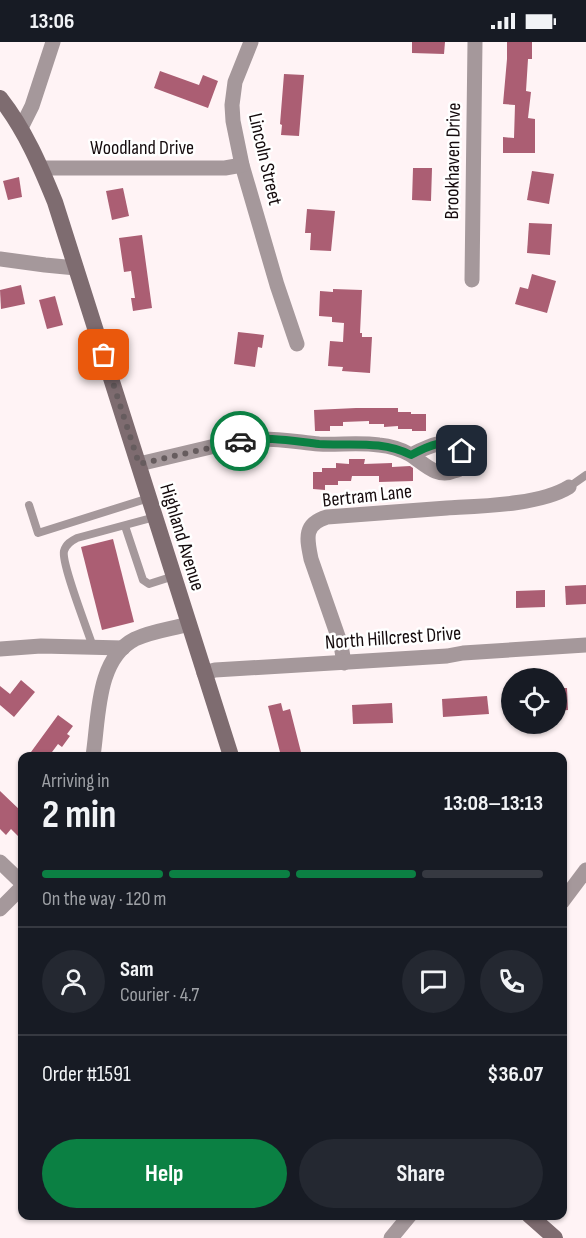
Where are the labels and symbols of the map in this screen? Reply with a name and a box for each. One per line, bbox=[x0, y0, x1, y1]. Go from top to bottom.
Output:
street label: Brookhaven Drive bbox=[440, 102, 466, 220]
street label: Lincoln Street bbox=[243, 111, 287, 208]
street label: Woodland Drive bbox=[90, 136, 194, 160]
pin bbox=[78, 329, 129, 380]
courier bbox=[210, 411, 270, 471]
pin bbox=[436, 425, 487, 476]
street label: Bertram Lane bbox=[321, 479, 413, 513]
street label: Highland Avenue bbox=[154, 481, 210, 594]
street label: North Hillcrest Drive bbox=[324, 621, 462, 655]

